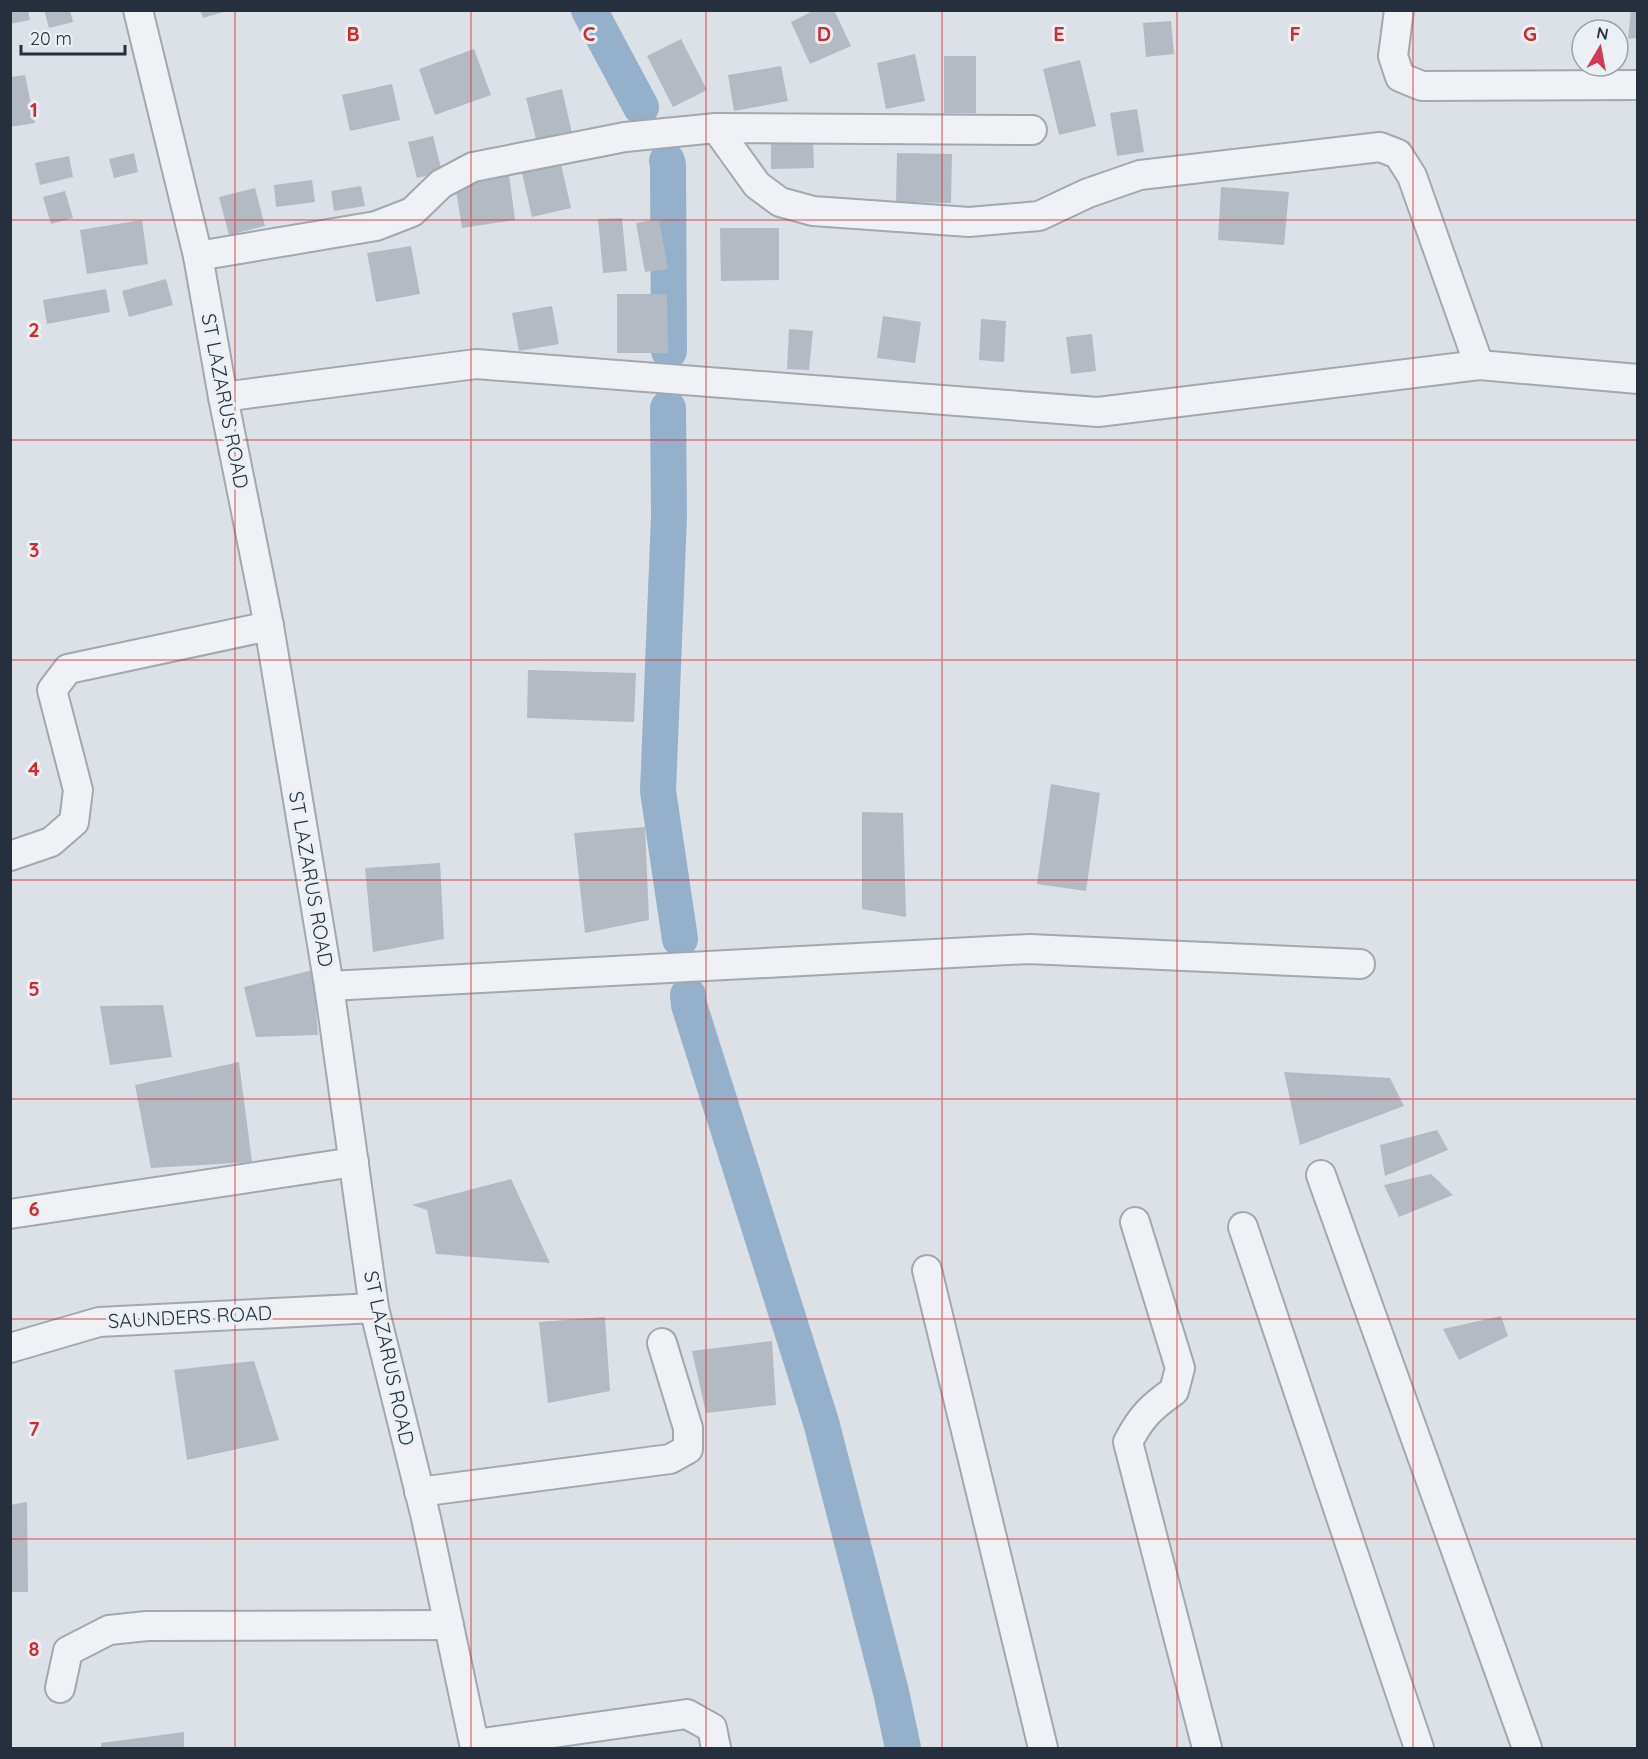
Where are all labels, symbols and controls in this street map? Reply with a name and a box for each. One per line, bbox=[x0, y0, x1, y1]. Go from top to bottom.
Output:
scale bar bbox=[21, 18, 124, 56]
north arrow bbox=[1570, 18, 1630, 78]
text: B bbox=[346, 21, 360, 46]
text: C bbox=[583, 21, 596, 46]
text: D bbox=[817, 21, 831, 46]
text: E bbox=[1053, 21, 1065, 46]
text: F bbox=[1289, 21, 1301, 46]
text: G bbox=[1523, 21, 1537, 46]
text: N bbox=[1595, 22, 1610, 44]
text: 20 m bbox=[30, 27, 72, 50]
text: 1 bbox=[30, 97, 38, 122]
street label: ST LAZARUS ROAD bbox=[196, 311, 255, 491]
text: 2 bbox=[28, 317, 40, 342]
text: 3 bbox=[29, 537, 39, 562]
text: 4 bbox=[28, 756, 40, 781]
street label: ST LAZARUS ROAD bbox=[284, 789, 339, 969]
text: 5 bbox=[28, 976, 40, 1001]
text: 6 bbox=[28, 1196, 40, 1221]
street label: ST LAZARUS ROAD bbox=[359, 1268, 420, 1448]
street label: SAUNDERS ROAD bbox=[107, 1300, 273, 1333]
text: 7 bbox=[29, 1416, 40, 1441]
text: 8 bbox=[29, 1636, 40, 1661]

